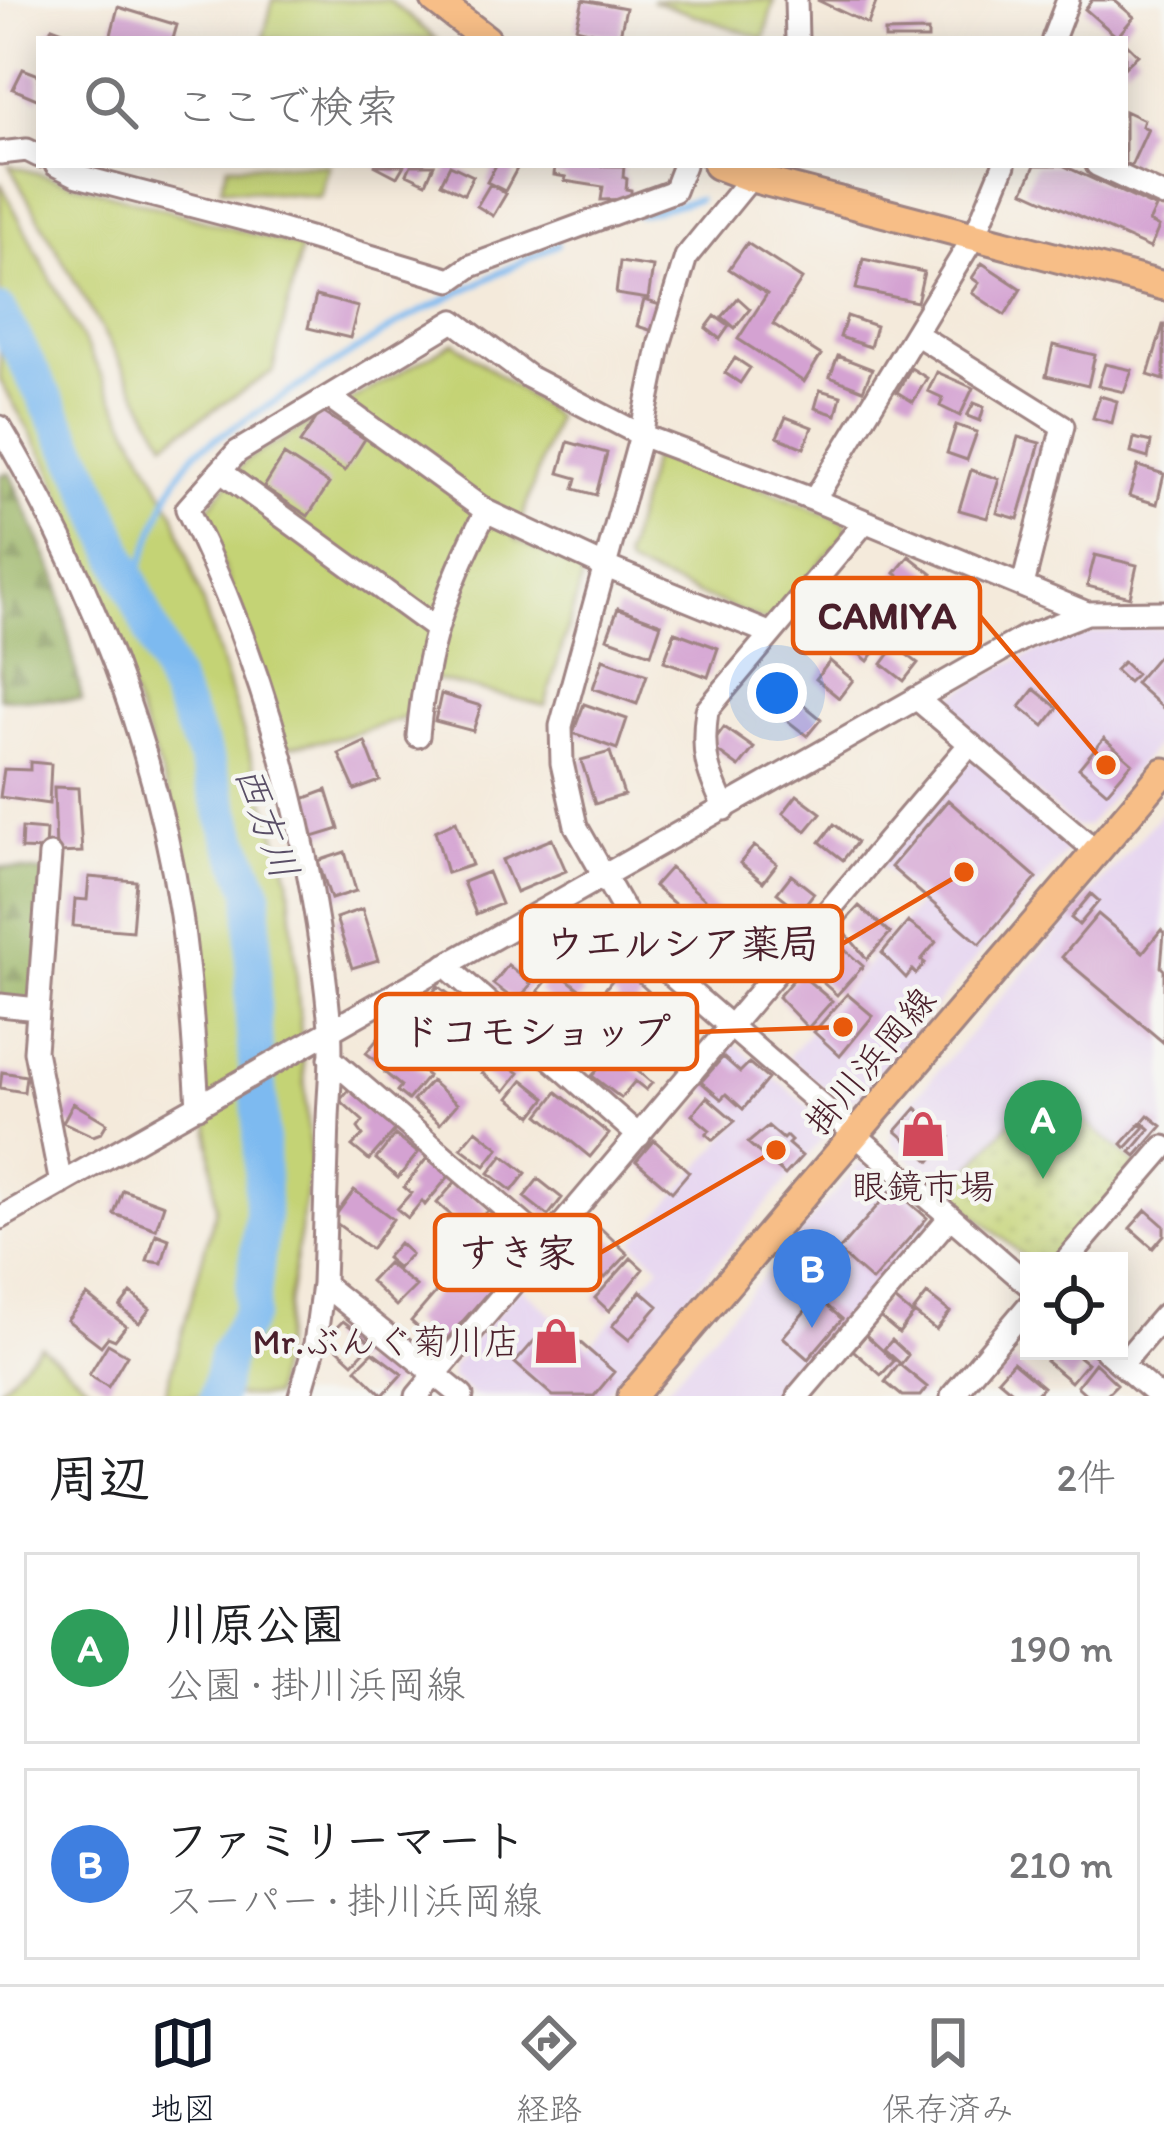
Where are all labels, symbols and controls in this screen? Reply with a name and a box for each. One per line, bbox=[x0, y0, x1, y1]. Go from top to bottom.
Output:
search box bbox=[36, 36, 1128, 168]
icon: search bbox=[78, 69, 144, 135]
text: ここで検索 bbox=[174, 79, 399, 133]
callout: CAMIYA bbox=[793, 578, 980, 653]
text: CAMIYA bbox=[818, 592, 956, 639]
your location bbox=[747, 663, 807, 723]
water label: 西方川 bbox=[225, 759, 309, 885]
callout: ウエルシア薬局 bbox=[521, 906, 842, 981]
text: ウエルシア薬局 bbox=[545, 920, 819, 967]
street label: 掛川浜岡線 bbox=[796, 978, 944, 1144]
callout: ドコモショップ bbox=[376, 994, 697, 1069]
text: ドコモショップ bbox=[401, 1008, 671, 1055]
pin: A bbox=[1004, 1080, 1082, 1179]
shop icon: 眼鏡市場 bbox=[898, 1109, 948, 1159]
place label: 眼鏡市場 bbox=[851, 1165, 995, 1208]
callout: すき家 bbox=[435, 1215, 600, 1290]
text: すき家 bbox=[458, 1229, 576, 1276]
pin: B bbox=[773, 1229, 851, 1328]
map controls bbox=[1020, 1252, 1128, 1360]
button: locate bbox=[1020, 1252, 1128, 1360]
shop icon: Mr.ぶんぐ菊川店 bbox=[531, 1316, 581, 1366]
place label: Mr.ぶんぐ菊川店 bbox=[253, 1320, 520, 1363]
text: 周辺 bbox=[48, 1448, 150, 1509]
text: 2件 bbox=[1056, 1454, 1116, 1501]
text: 川原公園 bbox=[165, 1597, 345, 1651]
text: A bbox=[78, 1625, 102, 1672]
text: 190 m bbox=[1009, 1625, 1113, 1672]
text: 公園 · 掛川浜岡線 bbox=[165, 1661, 465, 1708]
text: ファミリーマート bbox=[165, 1813, 527, 1867]
text: B bbox=[77, 1841, 103, 1888]
text: 210 m bbox=[1009, 1841, 1113, 1888]
text: スーパー · 掛川浜岡線 bbox=[165, 1877, 541, 1924]
tab: 地図 bbox=[150, 2010, 216, 2130]
tab: 経路 bbox=[516, 2010, 582, 2130]
tab: 保存済み bbox=[882, 2010, 1014, 2130]

